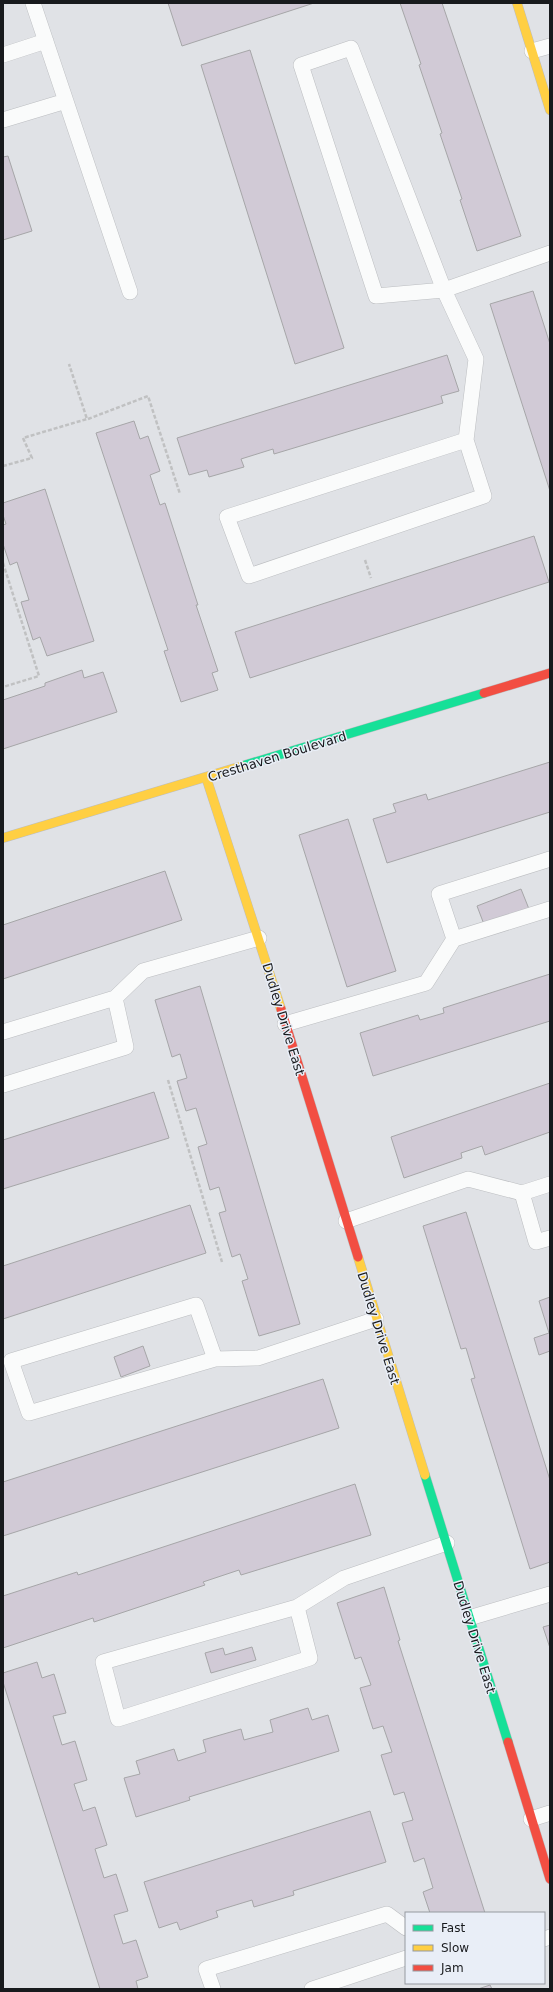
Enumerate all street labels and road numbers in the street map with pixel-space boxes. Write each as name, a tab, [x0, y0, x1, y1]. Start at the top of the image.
street label: Cresthaven Boulevard	[206, 728, 348, 785]
street label: Dudley Drive East	[259, 961, 308, 1077]
street label: Dudley Drive East	[354, 1270, 403, 1386]
street label: Dudley Drive East	[450, 1579, 499, 1695]

